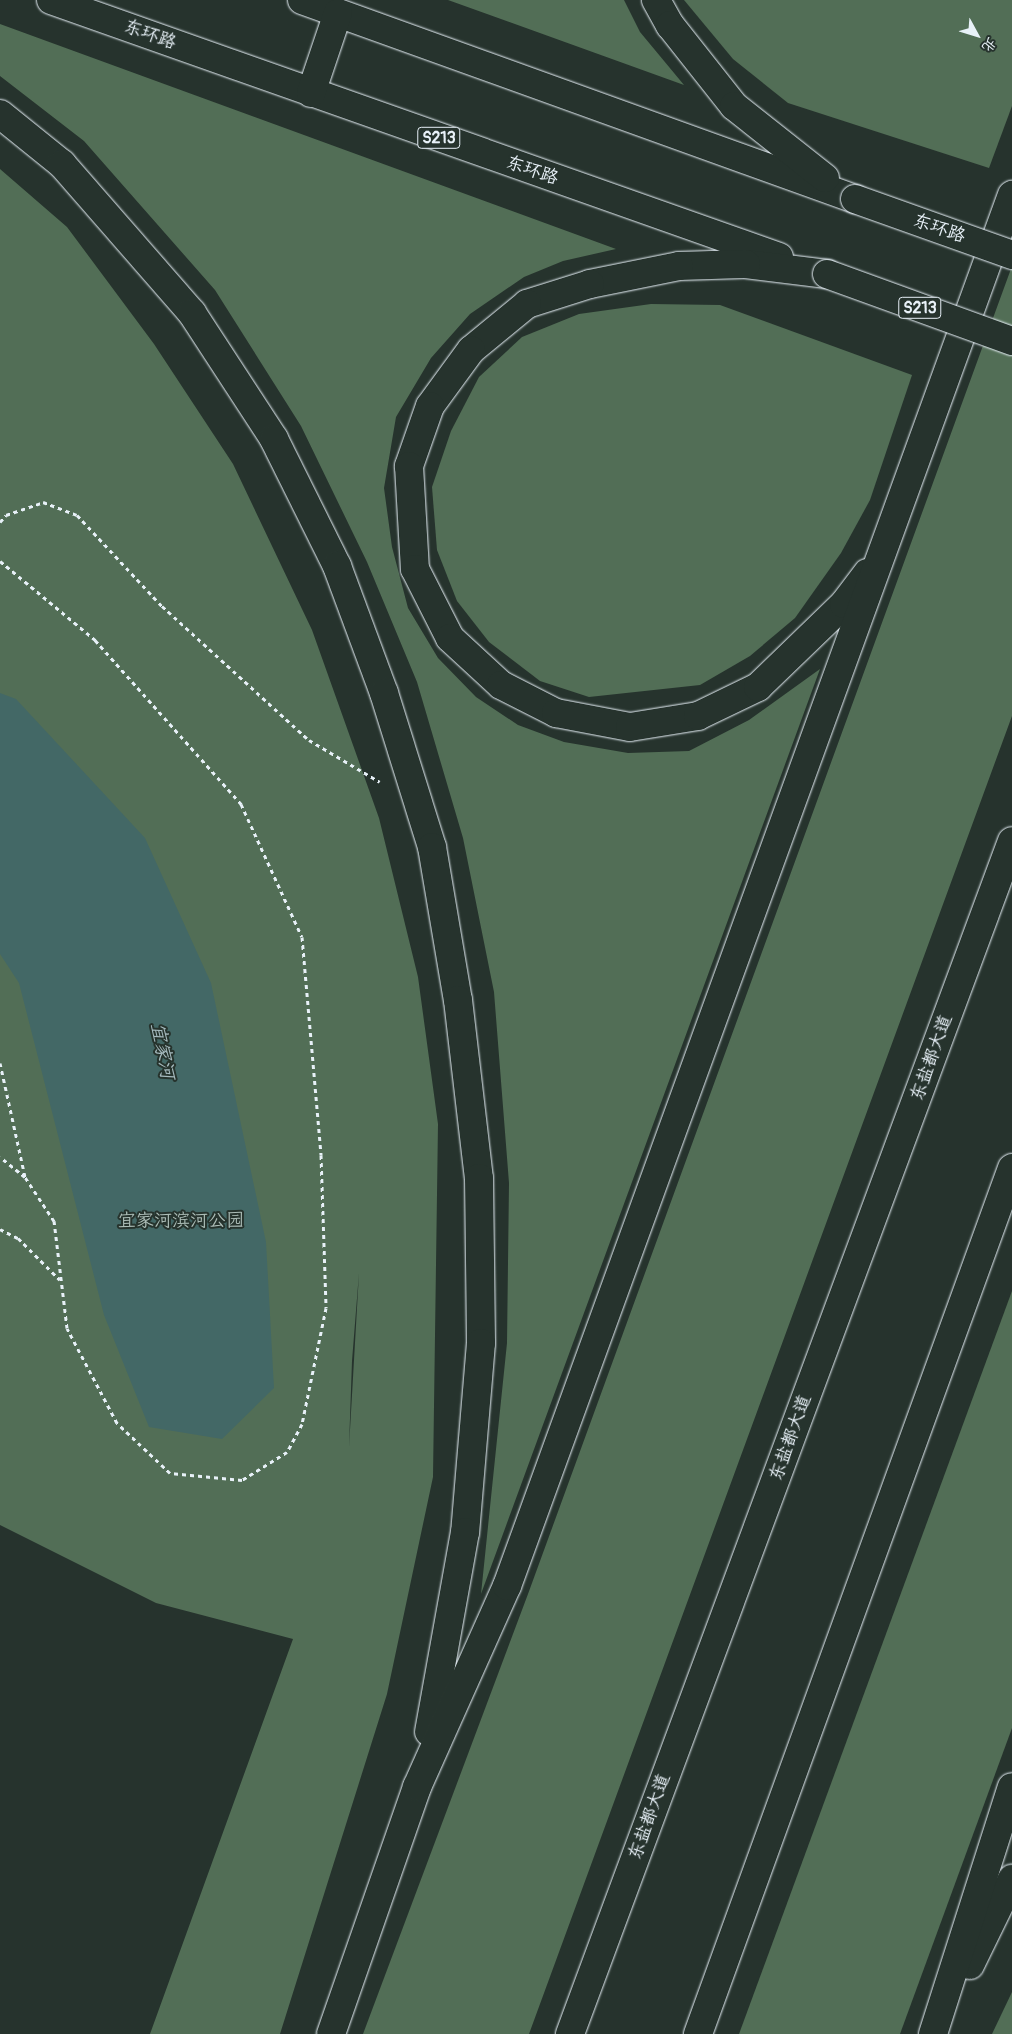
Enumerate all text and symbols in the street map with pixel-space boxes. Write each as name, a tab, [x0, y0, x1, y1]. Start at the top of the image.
north arrow	[952, 10, 1002, 60]
street label: 东环路	[121, 16, 179, 54]
text: 北	[978, 34, 1000, 56]
road number: S213	[416, 125, 462, 152]
street label: 东环路	[503, 152, 561, 190]
street label: 东环路	[910, 210, 968, 248]
road number: S213	[898, 294, 942, 322]
street label: 东盐都大道	[906, 1012, 958, 1104]
water label: 宜家河	[145, 1021, 179, 1081]
park label: 宜家河滨河公园	[118, 1210, 244, 1232]
street label: 东盐都大道	[765, 1392, 817, 1484]
street label: 东盐都大道	[624, 1771, 676, 1863]

